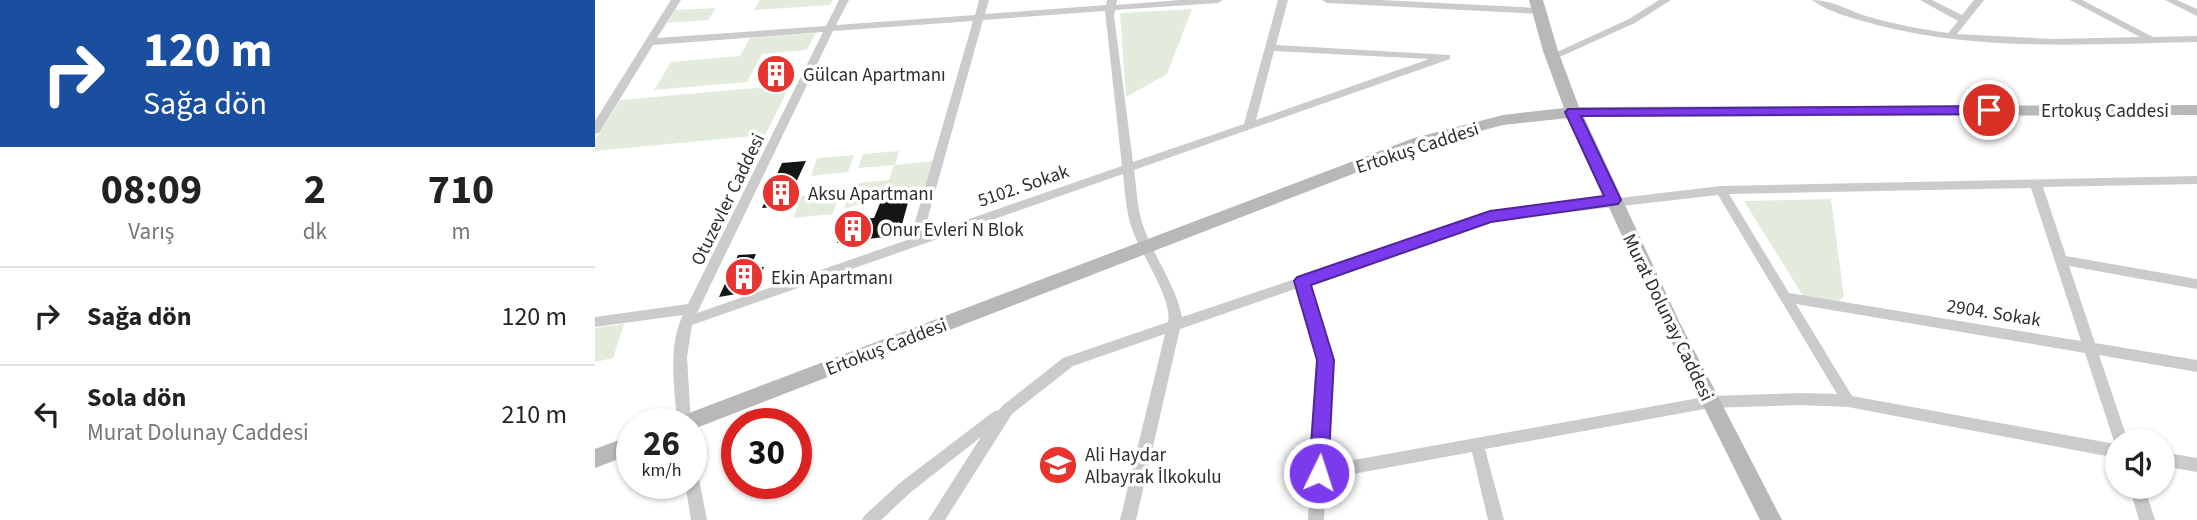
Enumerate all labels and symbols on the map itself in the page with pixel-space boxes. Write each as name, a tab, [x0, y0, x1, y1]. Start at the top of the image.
building icon: Gülcan Apartmanı	[755, 53, 797, 95]
place label: Gülcan Apartmanı	[803, 62, 946, 89]
pin	[1959, 80, 2019, 140]
street label: Ertokuş Caddesi	[2041, 98, 2169, 125]
street label: Ertokuş Caddesi	[1352, 116, 1482, 181]
street label: Otuzevler Caddesi	[685, 129, 772, 270]
street label: 5102. Sokak	[974, 158, 1073, 215]
building icon: Aksu Apartmanı	[760, 172, 802, 214]
place label: Aksu Apartmanı	[808, 181, 933, 208]
building icon: Onur Evleri N Blok	[832, 208, 874, 250]
place label: Onur Evleri N Blok	[880, 217, 1024, 244]
street label: Murat Dolunay Caddesi	[1615, 229, 1720, 406]
building icon: Ekin Apartmanı	[723, 256, 765, 298]
place label: Ekin Apartmanı	[771, 265, 893, 292]
street label: 2904. Sokak	[1945, 293, 2043, 334]
street label: Ertokuş Caddesi	[822, 312, 951, 383]
speed limit sign: 30	[721, 408, 812, 499]
position arrow	[1282, 436, 1356, 510]
place label: Ali Haydar Albayrak İlkokulu	[1085, 442, 1222, 491]
school or university icon: Ali Haydar Albayrak İlkokulu	[1037, 444, 1079, 486]

